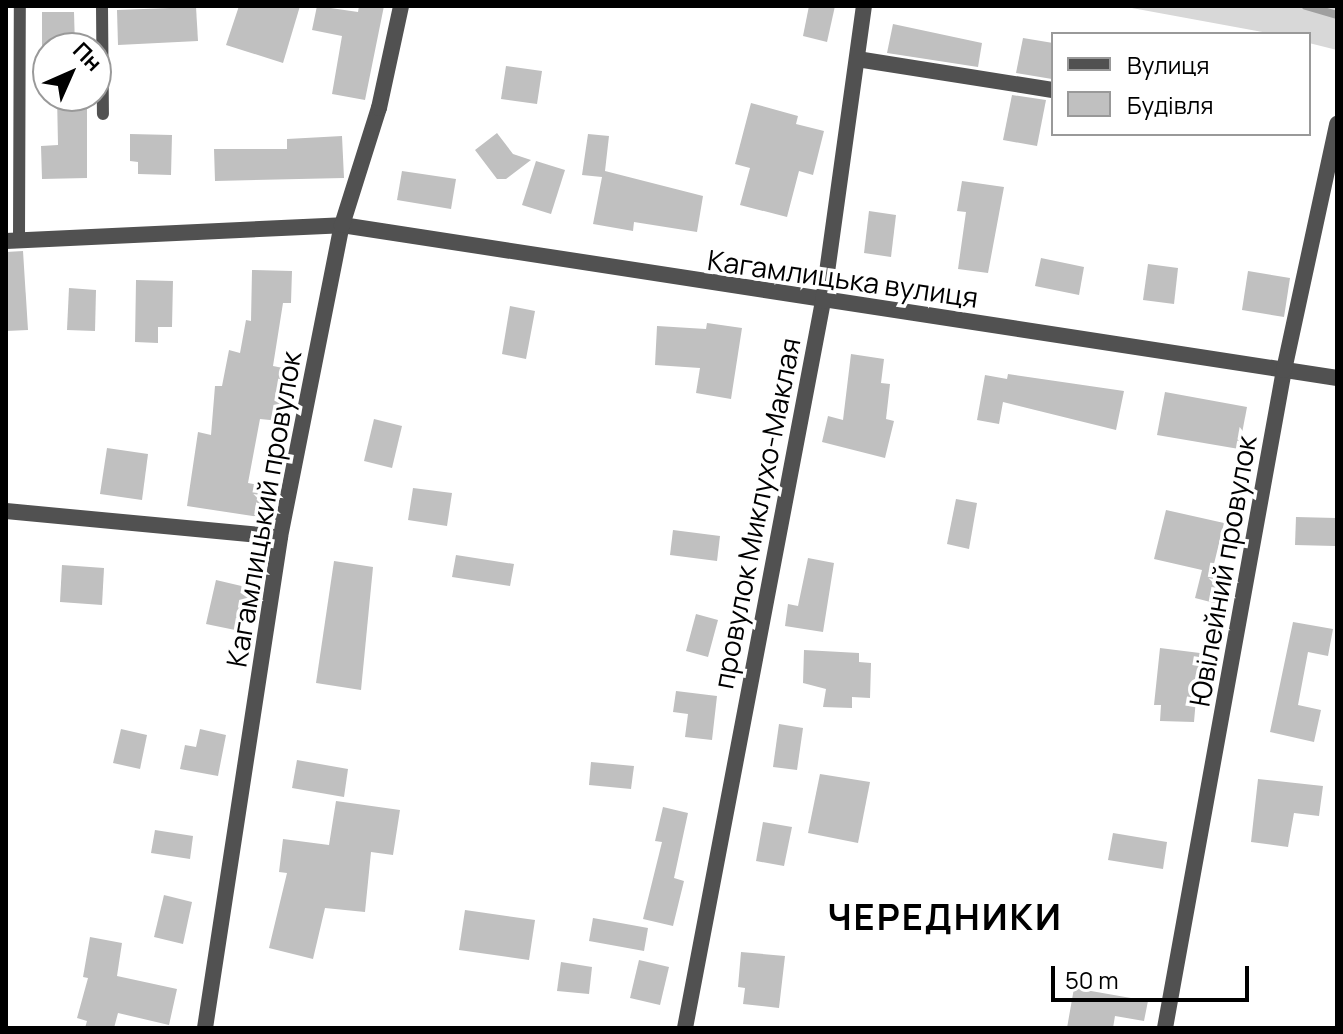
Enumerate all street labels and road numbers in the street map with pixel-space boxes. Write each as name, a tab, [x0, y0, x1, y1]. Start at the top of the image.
street label: Кагамлицька вулиця	[706, 242, 980, 314]
street label: провулок Миклухо-Маклая	[705, 335, 807, 691]
street label: Кагамлицький провулок	[219, 348, 307, 670]
street label: Ювілейний провулок	[1182, 433, 1262, 709]

